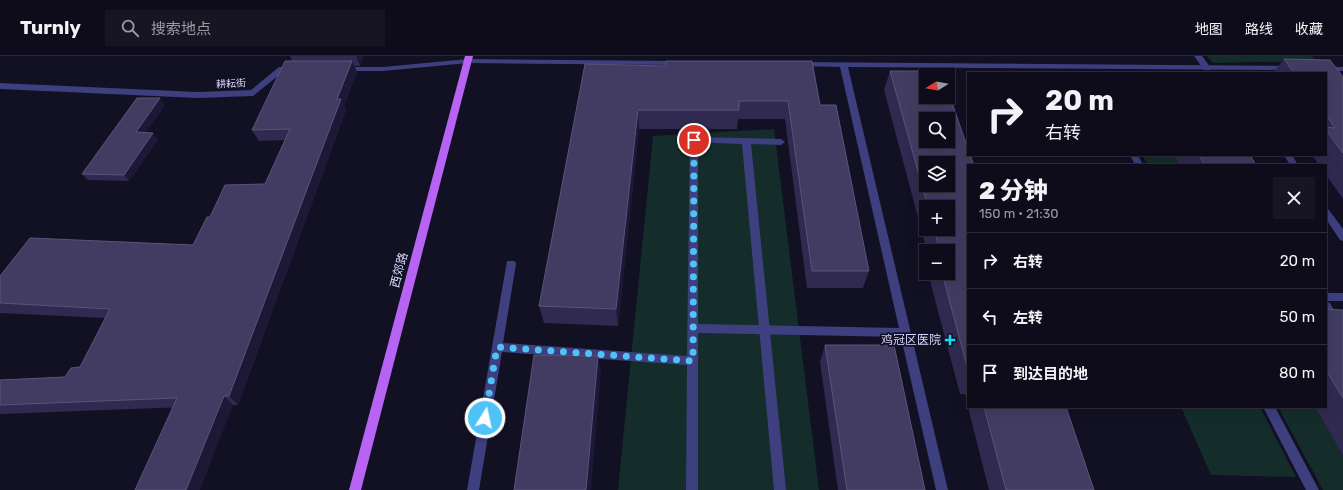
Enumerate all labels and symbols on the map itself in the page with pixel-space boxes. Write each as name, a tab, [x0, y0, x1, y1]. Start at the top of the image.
north arrow	[919, 68, 955, 104]
street label: 耕耘街	[216, 77, 246, 91]
pin	[677, 123, 711, 157]
street label: 西郊路	[388, 251, 410, 289]
place label: 鸡冠区医院	[881, 333, 941, 347]
marker: 鸡冠区医院	[944, 334, 956, 346]
position arrow	[464, 397, 506, 439]

